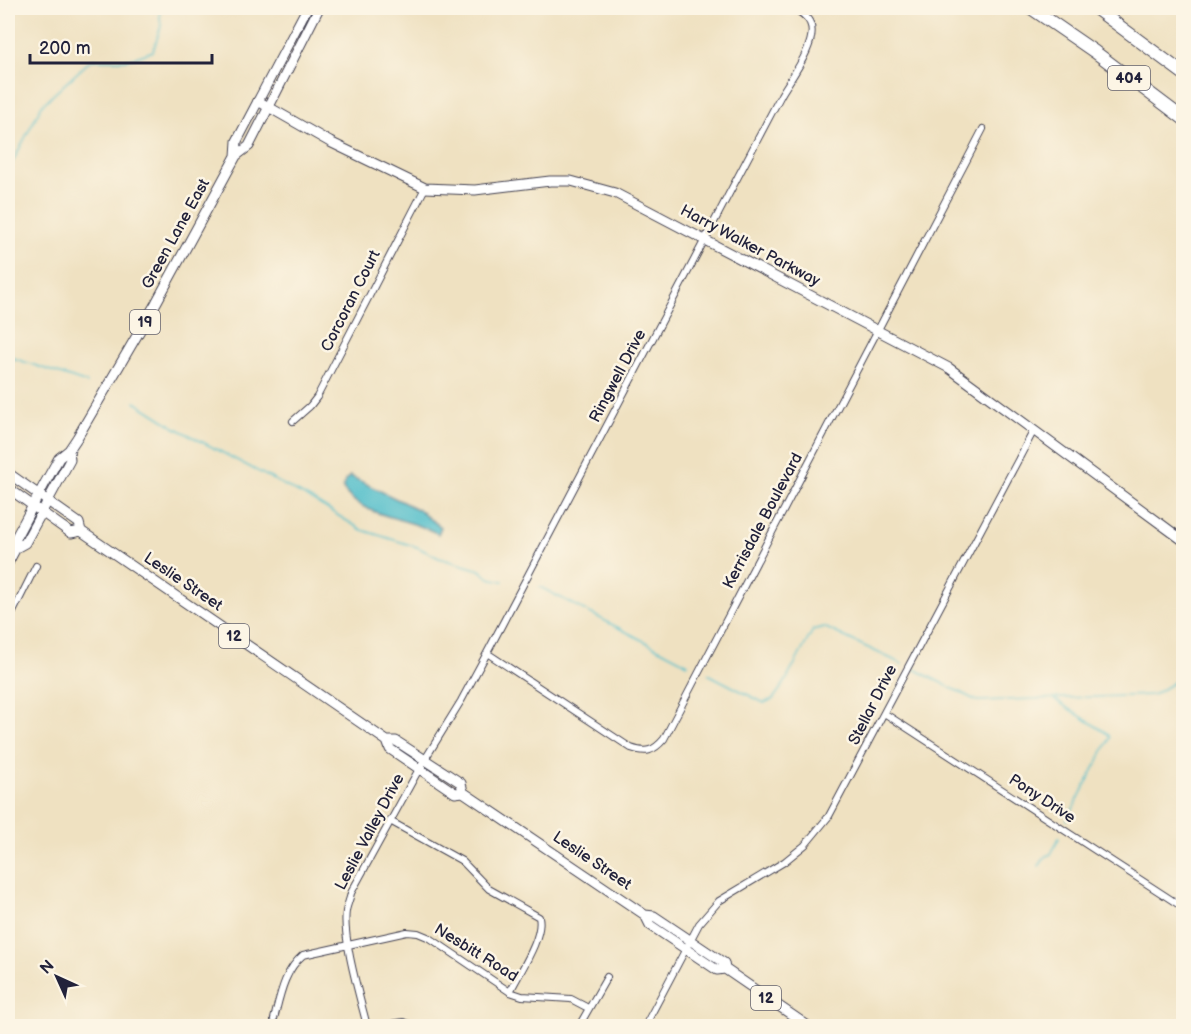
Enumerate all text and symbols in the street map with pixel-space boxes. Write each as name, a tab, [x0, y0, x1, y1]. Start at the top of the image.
scale bar	[30, 27, 212, 65]
text: 200 m	[39, 38, 91, 59]
road number: 404	[1108, 66, 1150, 90]
street label: Green Lane East	[138, 176, 214, 292]
street label: Harry Walker Parkway	[677, 201, 824, 291]
street label: Corcoran Court	[317, 247, 385, 355]
road number: 19	[130, 310, 160, 334]
street label: Ringwell Drive	[586, 326, 651, 426]
street label: Kerrisdale Boulevard	[719, 450, 807, 592]
street label: Leslie Street	[140, 549, 226, 615]
road number: 12	[219, 624, 249, 648]
street label: Stellar Drive	[845, 661, 902, 748]
street label: Leslie Valley Drive	[331, 770, 409, 893]
street label: Pony Drive	[1005, 770, 1079, 828]
street label: Leslie Street	[549, 828, 635, 894]
street label: Nesbitt Road	[431, 920, 521, 986]
north arrow	[27, 947, 87, 1007]
text: N	[36, 956, 58, 978]
road number: 12	[751, 986, 781, 1010]

